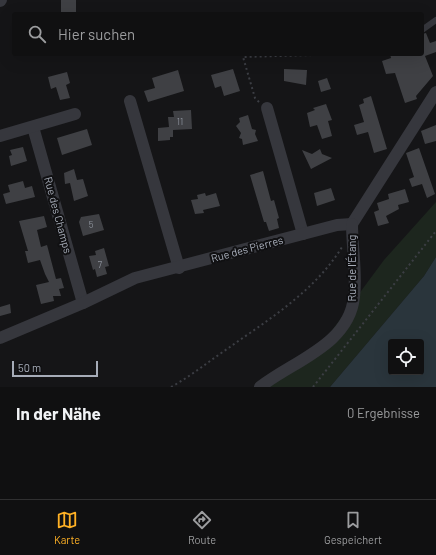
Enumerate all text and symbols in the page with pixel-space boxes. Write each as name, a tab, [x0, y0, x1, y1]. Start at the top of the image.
search box	[12, 12, 424, 56]
icon: search	[26, 23, 48, 45]
text: Hier suchen	[58, 25, 135, 43]
house number: 11	[177, 116, 183, 127]
street label: Rue des Champs	[42, 175, 75, 255]
house number: 5	[89, 219, 94, 230]
street label: Rue des Pierres	[209, 233, 284, 264]
street label: Rue de l'Étang	[345, 234, 358, 301]
house number: 7	[98, 259, 103, 270]
map controls	[388, 339, 424, 375]
button: locate	[388, 339, 424, 375]
scale bar	[12, 359, 98, 378]
text: 50 m	[18, 361, 41, 374]
text: In der Nähe	[16, 403, 101, 423]
text: 0 Ergebnisse	[347, 405, 420, 421]
tab: Karte	[54, 509, 80, 546]
tab: Route	[188, 509, 216, 546]
tab: Gespeichert	[324, 509, 382, 546]

